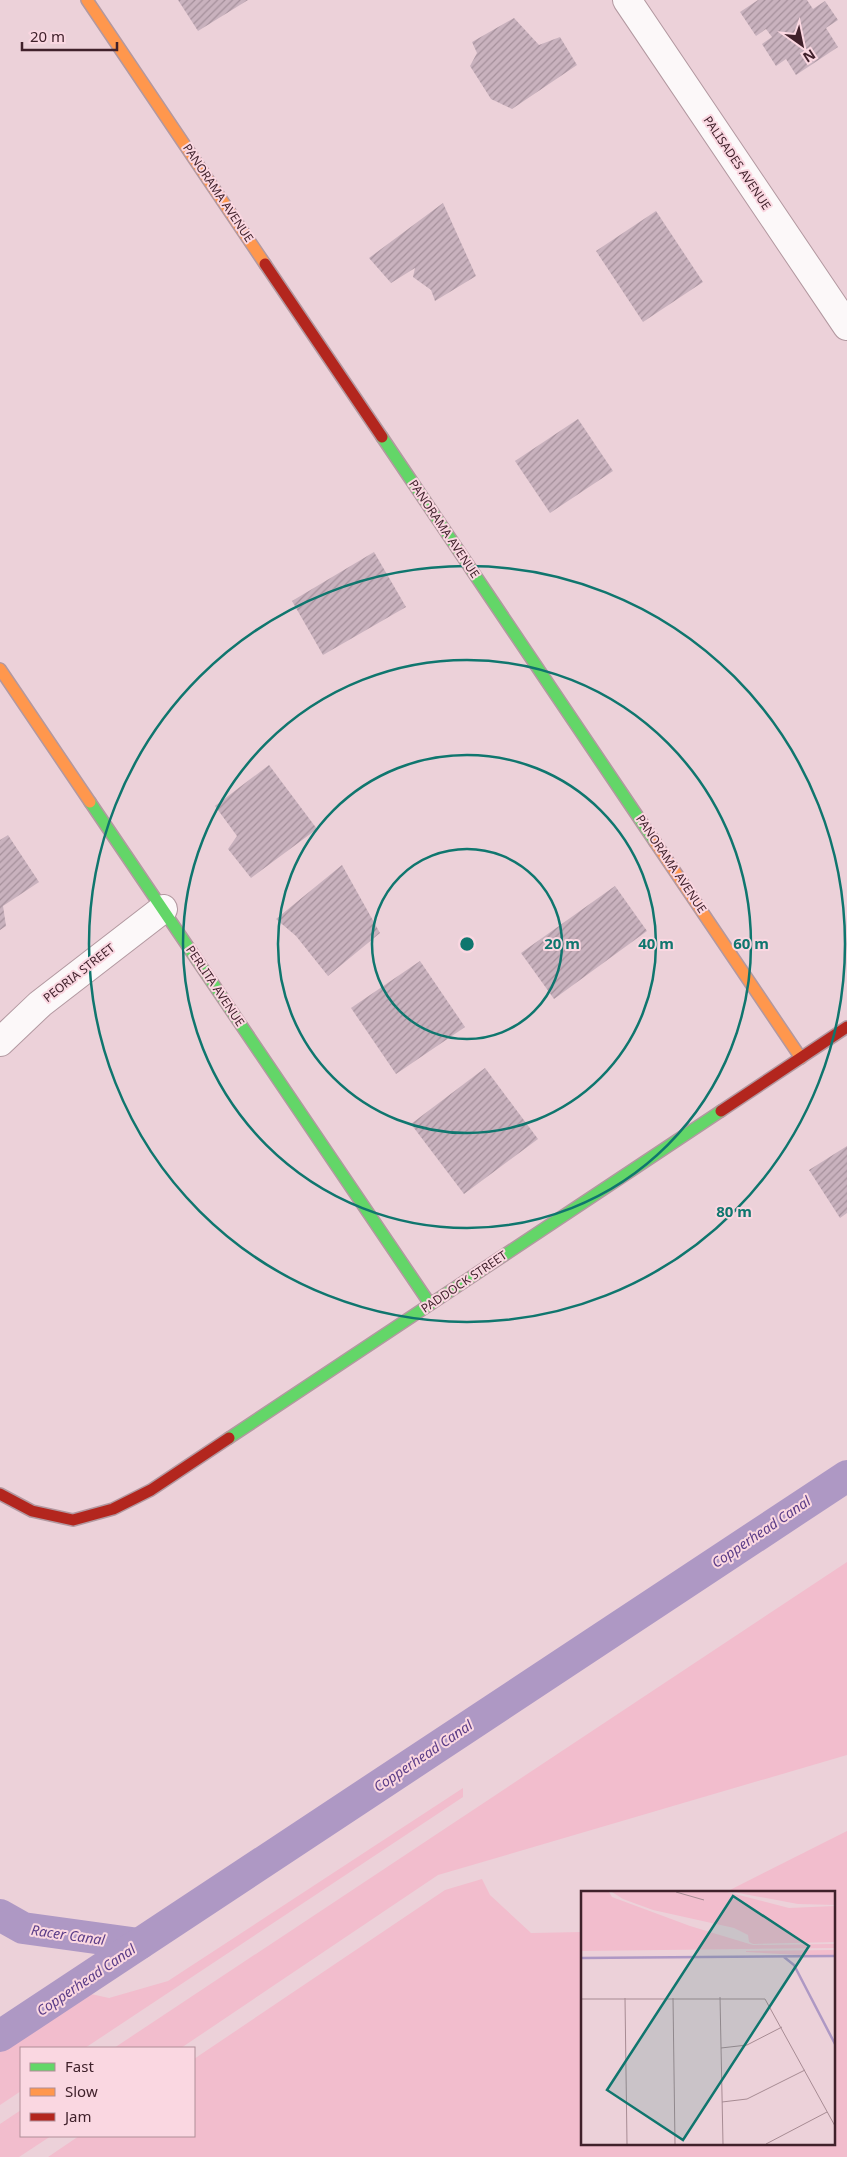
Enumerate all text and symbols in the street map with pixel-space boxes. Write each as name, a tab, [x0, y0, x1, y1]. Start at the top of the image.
scale bar	[22, 20, 118, 52]
north arrow	[777, 20, 827, 70]
text: 20 m	[30, 26, 65, 46]
text: N	[799, 45, 819, 67]
street label: PALISADES AVENUE	[700, 112, 775, 213]
street label: PANORAMA AVENUE	[179, 140, 258, 245]
street label: PANORAMA AVENUE	[405, 476, 484, 581]
street label: PANORAMA AVENUE	[632, 811, 711, 916]
text: 20 m	[544, 933, 580, 953]
text: 40 m	[638, 933, 674, 953]
text: 60 m	[733, 933, 769, 953]
centre of rings	[458, 935, 476, 953]
street label: PEORIA STREET	[39, 939, 118, 1006]
street label: PERLITA AVENUE	[182, 942, 249, 1029]
text: 80 m	[716, 1201, 752, 1221]
street label: PADDOCK STREET	[417, 1246, 510, 1317]
water label: Copperhead Canal	[708, 1491, 814, 1572]
water label: Copperhead Canal	[370, 1715, 476, 1796]
inset map	[581, 1891, 834, 2144]
water label: Racer Canal	[30, 1920, 107, 1949]
water label: Copperhead Canal	[33, 1939, 139, 2020]
legend	[20, 2047, 195, 2137]
text: Fast	[65, 2056, 94, 2076]
text: Slow	[65, 2081, 98, 2101]
text: Jam	[63, 2106, 92, 2126]

